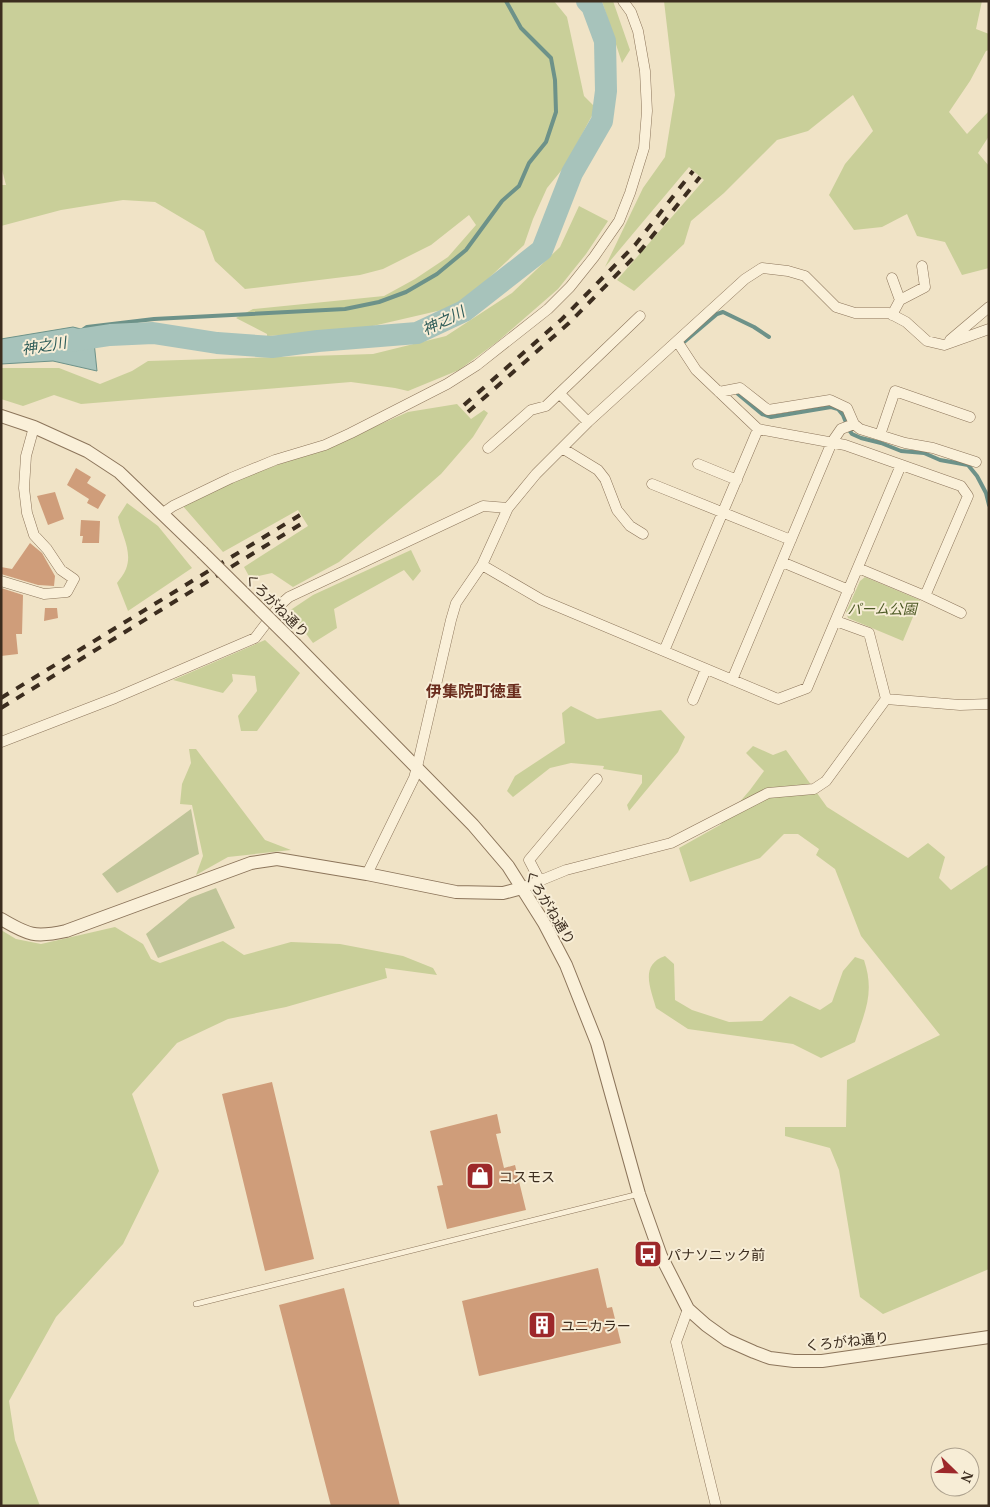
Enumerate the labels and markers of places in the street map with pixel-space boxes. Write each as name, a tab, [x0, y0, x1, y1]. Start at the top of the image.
shop icon: コスモス	[465, 1161, 495, 1191]
place label: コスモス	[499, 1167, 555, 1186]
bus stop icon: パナソニック前	[633, 1239, 663, 1269]
place label: パナソニック前	[667, 1245, 765, 1264]
building icon: ユニカラー	[527, 1310, 557, 1340]
place label: ユニカラー	[561, 1316, 631, 1335]

